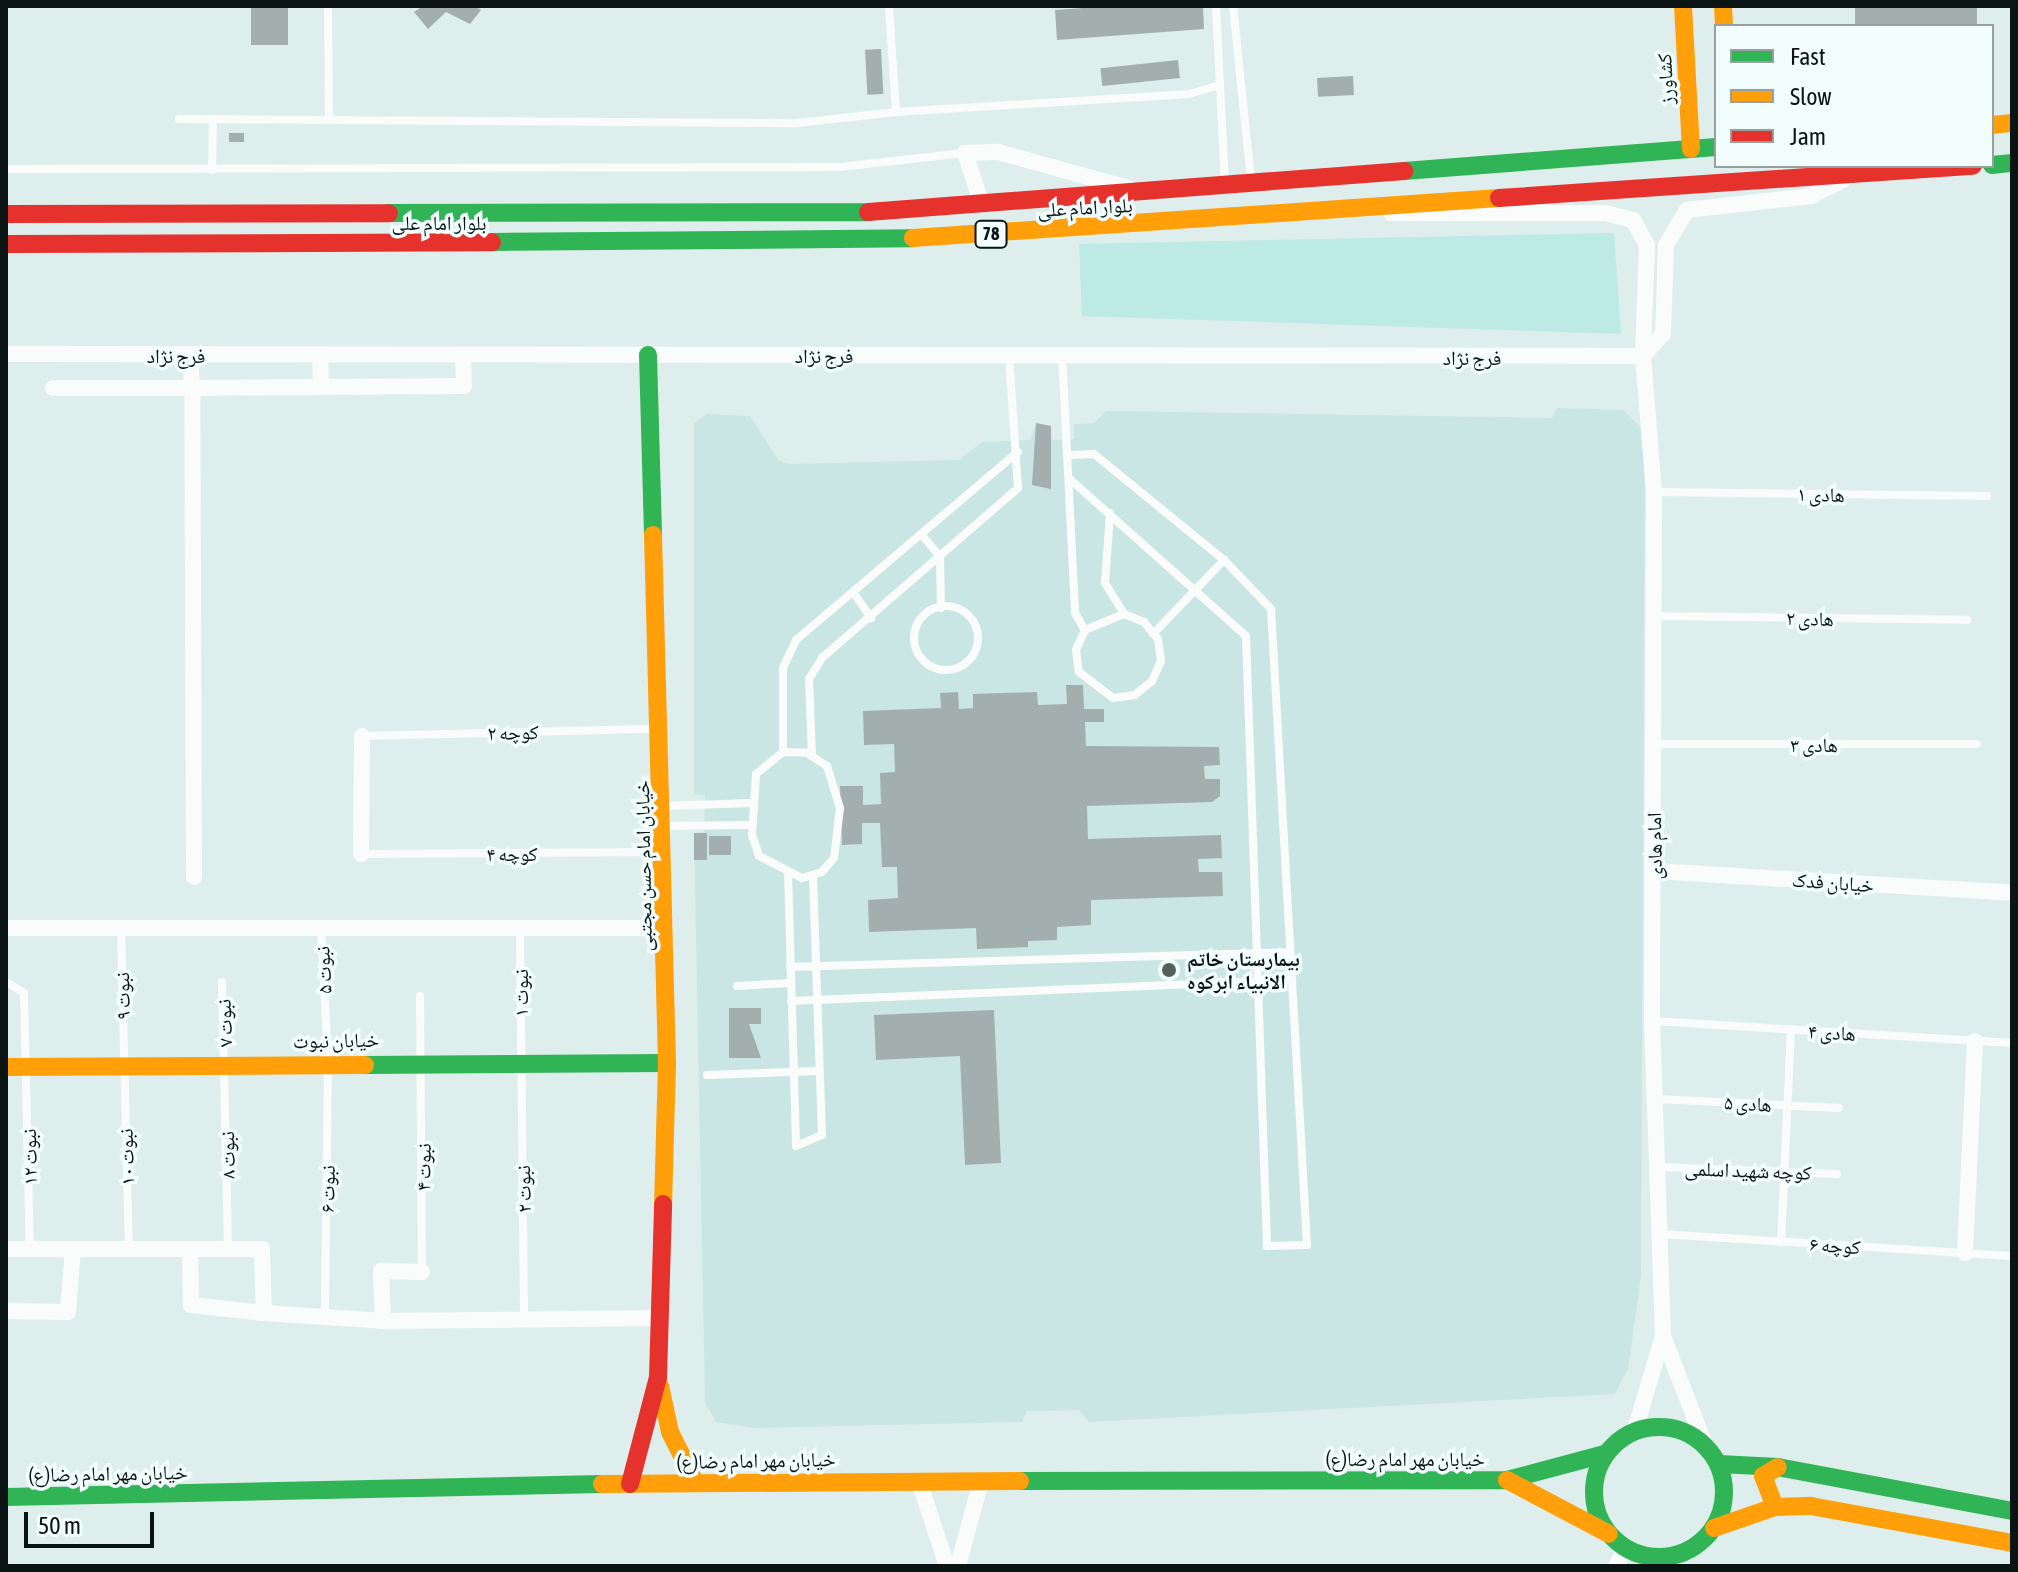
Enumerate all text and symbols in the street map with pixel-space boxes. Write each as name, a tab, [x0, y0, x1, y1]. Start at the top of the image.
legend	[1714, 24, 1994, 168]
text: Fast	[1790, 43, 1826, 70]
street label: کشاورز	[1652, 53, 1678, 105]
text: Slow	[1790, 83, 1832, 110]
text: Jam	[1790, 123, 1826, 150]
street label: بلوار امام علی	[1037, 193, 1133, 221]
street label: بلوار امام علی	[391, 210, 487, 234]
road number: 78	[973, 220, 1009, 248]
street label: فرج نژاد	[147, 343, 205, 367]
street label: فرج نژاد	[795, 343, 853, 367]
street label: فرج نژاد	[1443, 345, 1501, 369]
street label: هادی ۱	[1797, 482, 1845, 506]
street label: هادی ۲	[1786, 606, 1834, 630]
street label: کوچه ۲	[487, 720, 539, 744]
street label: هادی ۳	[1790, 732, 1838, 756]
street label: خیابان امام حسن مجتبی	[630, 780, 656, 952]
street label: امام هادی	[1641, 812, 1667, 880]
street label: کوچه ۴	[486, 841, 538, 865]
street label: خیابان فدک	[1791, 867, 1875, 897]
street label: نبوت ۵	[310, 945, 336, 995]
place label: بیمارستان خاتم الانبیاء ابرکوه	[1187, 946, 1300, 993]
marker: بیمارستان خاتم الانبیاء ابرکوه	[1158, 959, 1180, 981]
street label: نبوت ۱	[508, 969, 532, 1017]
street label: نبوت ۹	[110, 972, 134, 1020]
street label: نبوت ۷	[211, 999, 237, 1047]
street label: هادی ۴	[1808, 1019, 1856, 1045]
street label: خیابان نبوت	[293, 1027, 379, 1053]
street label: هادی ۵	[1724, 1090, 1772, 1116]
street label: نبوت ۱۲	[17, 1128, 41, 1186]
street label: نبوت ۱۰	[113, 1128, 139, 1186]
street label: نبوت ۸	[215, 1131, 239, 1179]
street label: نبوت ۴	[411, 1143, 435, 1191]
street label: کوچه شهید اسلمی	[1684, 1156, 1812, 1184]
street label: نبوت ۶	[315, 1165, 339, 1213]
street label: نبوت ۲	[511, 1165, 535, 1213]
street label: کوچه ۶	[1809, 1231, 1861, 1259]
street label: خیابان مهر امام رضا(ع)	[1325, 1446, 1485, 1470]
street label: خیابان مهر امام رضا(ع)	[676, 1447, 836, 1473]
street label: خیابان مهر امام رضا(ع)	[28, 1460, 188, 1486]
scale bar	[28, 1496, 158, 1546]
text: 50 m	[38, 1512, 81, 1539]

